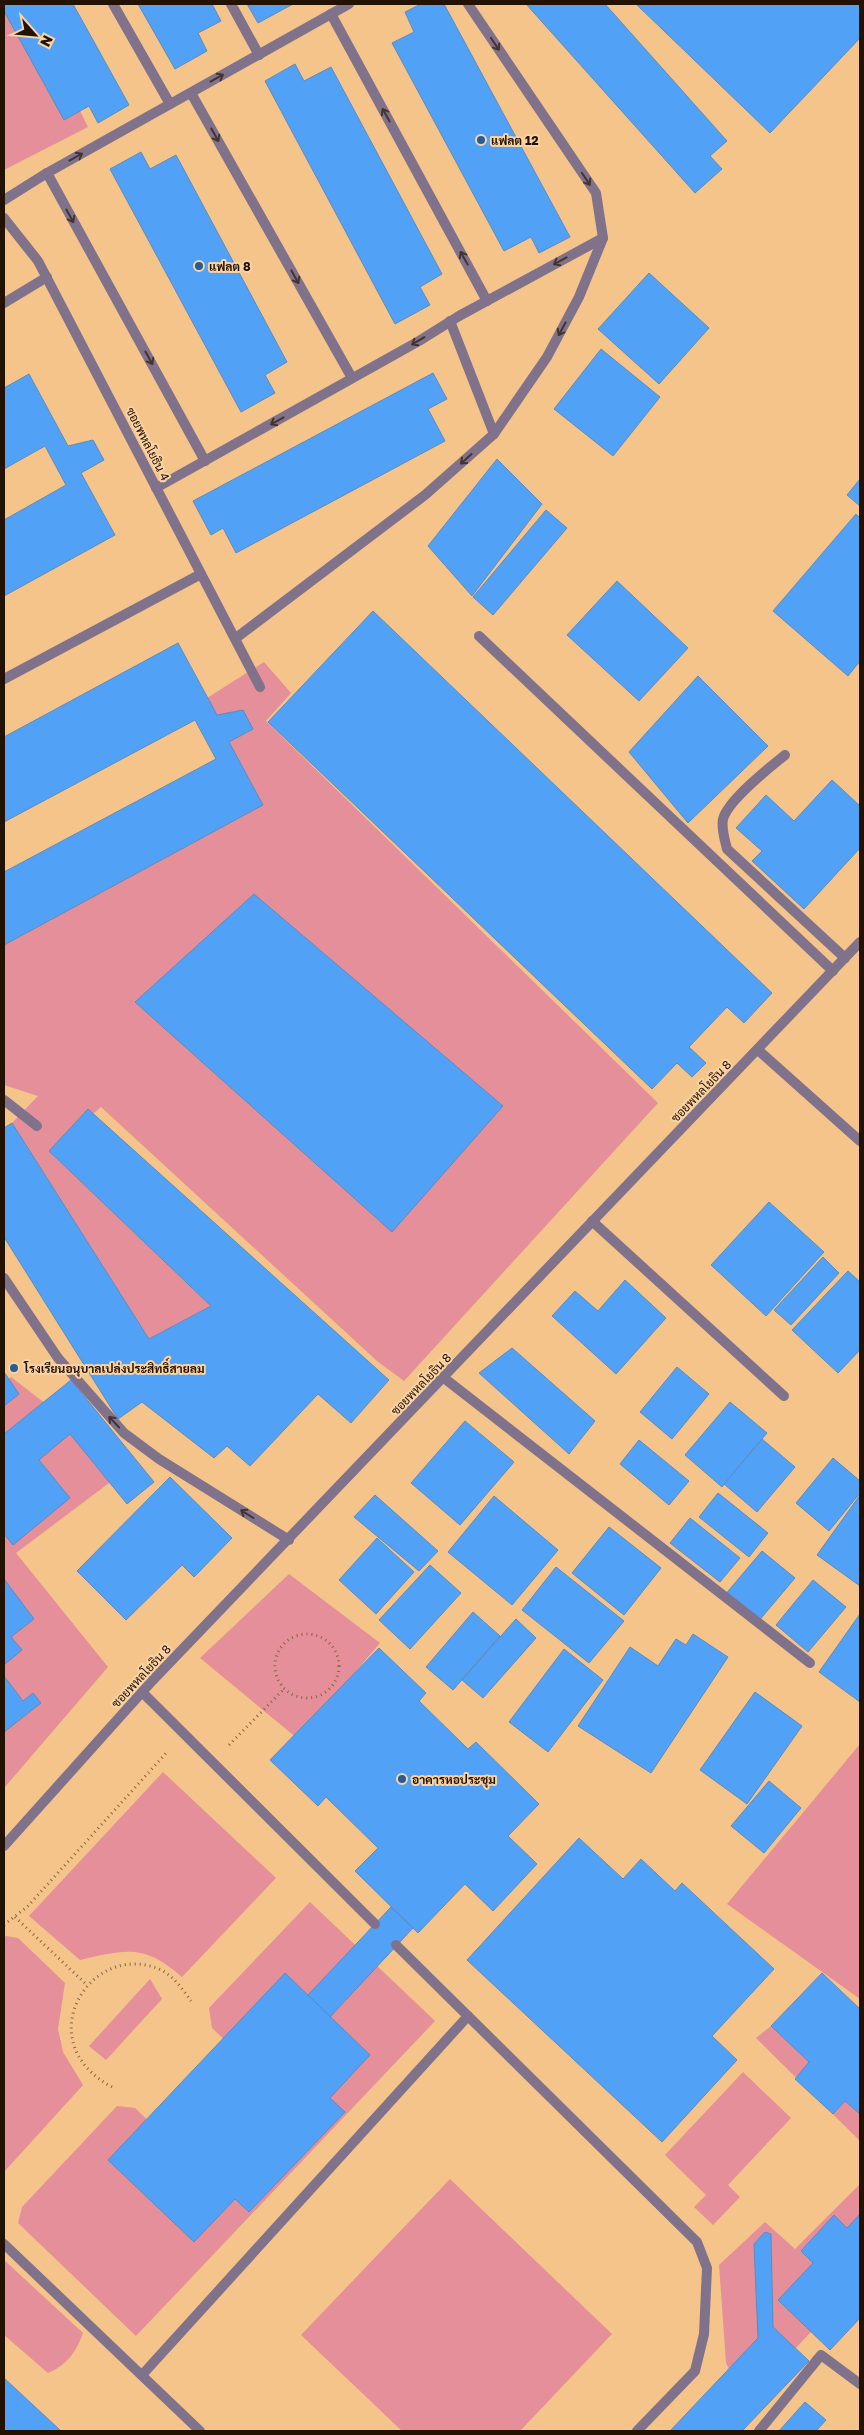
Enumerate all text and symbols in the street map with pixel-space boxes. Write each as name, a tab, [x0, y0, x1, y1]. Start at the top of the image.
north arrow	[10, 10, 60, 60]
text: N	[37, 33, 57, 50]
one-way arrow	[490, 37, 500, 51]
one-way arrow	[210, 73, 225, 83]
one-way arrow	[381, 108, 391, 123]
one-way arrow	[211, 127, 221, 142]
place label: แฟลต 12	[491, 133, 539, 148]
marker: แฟลต 12	[475, 134, 487, 146]
one-way arrow	[68, 152, 83, 162]
one-way arrow	[581, 172, 591, 186]
one-way arrow	[66, 208, 76, 222]
one-way arrow	[458, 251, 468, 266]
one-way arrow	[553, 257, 568, 267]
place label: แฟลต 8	[209, 259, 251, 274]
marker: แฟลต 8	[193, 260, 205, 272]
one-way arrow	[290, 269, 300, 284]
one-way arrow	[557, 321, 566, 336]
one-way arrow	[412, 336, 426, 346]
one-way arrow	[145, 350, 154, 365]
street label: ซอยพหลโยธิน 4	[123, 405, 173, 483]
one-way arrow	[270, 416, 284, 426]
one-way arrow	[460, 453, 473, 464]
street label: ซอยพหลโยธิน 8	[668, 1057, 734, 1125]
street label: ซอยพหลโยธิน 8	[388, 1350, 454, 1418]
place label: โรงเรียนอนุบาลเปล่งประสิทธิ์สายลม	[23, 1357, 205, 1377]
marker: โรงเรียนอนุบาลเปล่งประสิทธิ์สายลม	[8, 1362, 20, 1374]
one-way arrow	[108, 1415, 120, 1428]
one-way arrow	[241, 1508, 255, 1518]
street label: ซอยพหลโยธิน 8	[108, 1641, 174, 1711]
place label: อาคารหอประชุม	[412, 1772, 496, 1788]
marker: อาคารหอประชุม	[396, 1773, 408, 1785]

